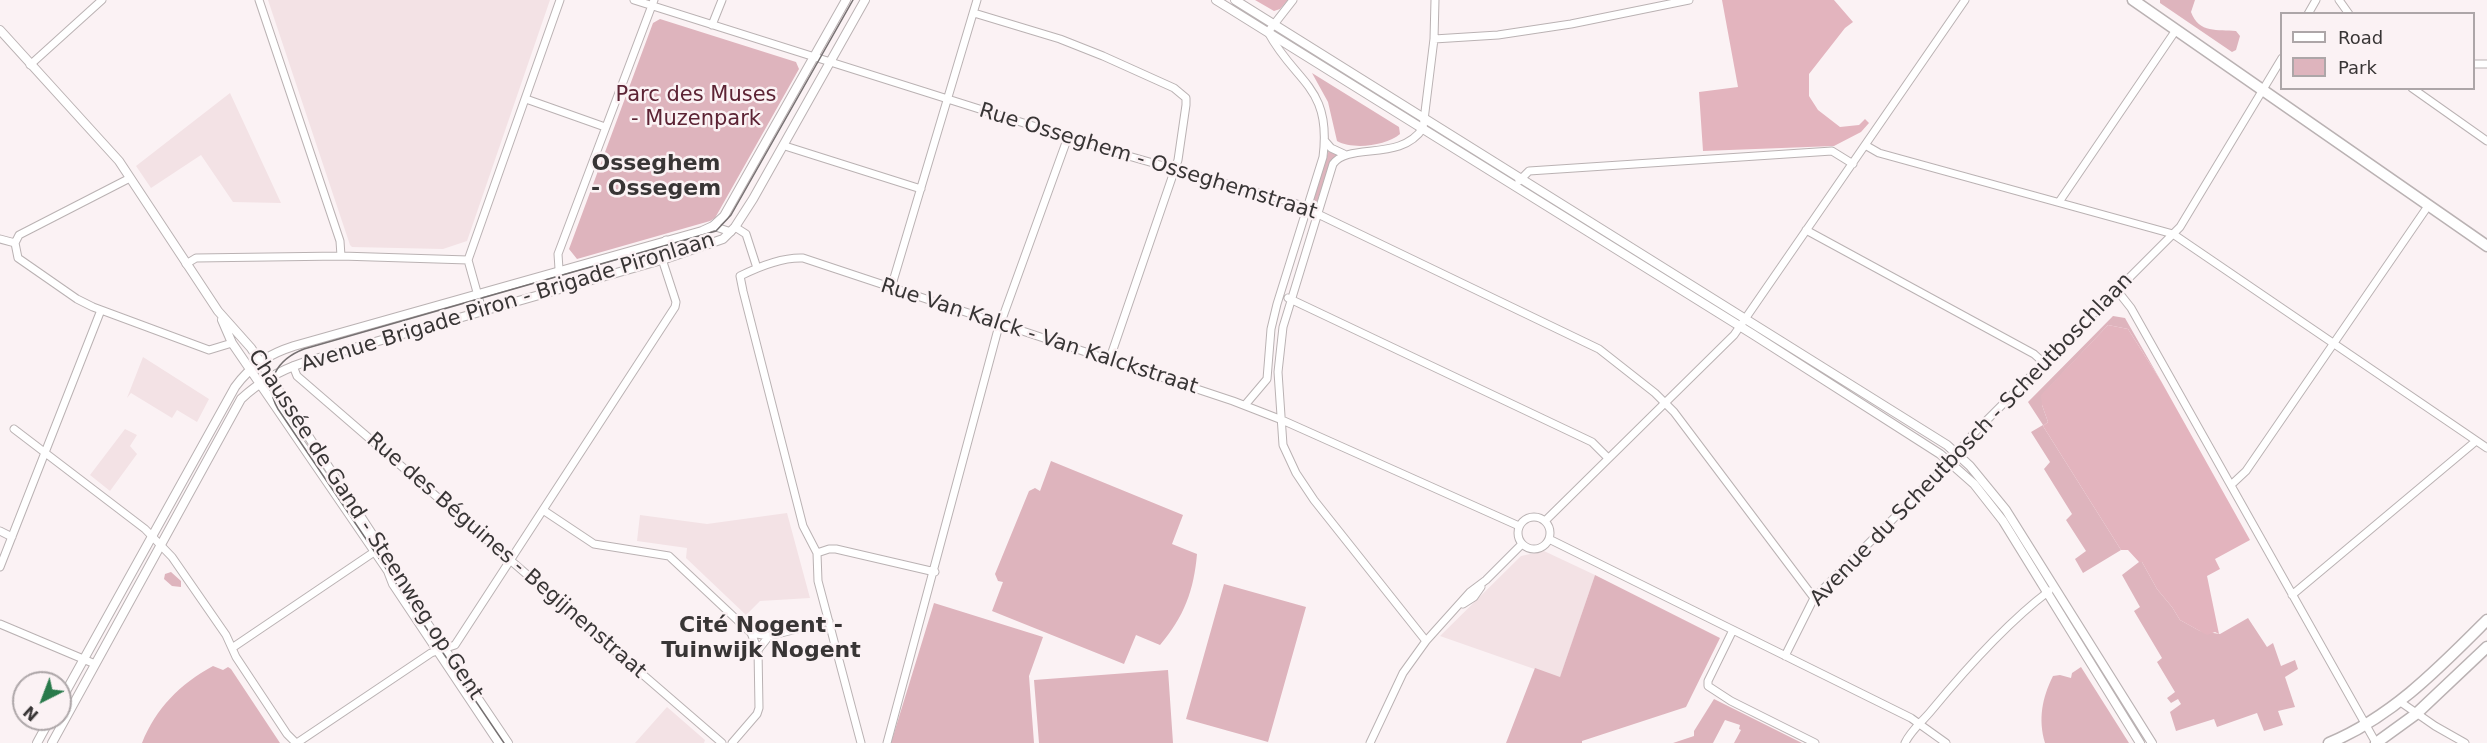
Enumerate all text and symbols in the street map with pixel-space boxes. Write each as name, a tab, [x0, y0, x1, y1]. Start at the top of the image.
legend	[2280, 12, 2475, 90]
text: Road	[2338, 27, 2383, 48]
text: Park	[2338, 57, 2377, 78]
park label: Parc des Muses - Muzenpark	[615, 83, 777, 133]
street label: Rue Osseghem - Osseghemstraat	[976, 98, 1320, 226]
district label: Osseghem - Ossegem	[591, 151, 721, 202]
street label: Avenue Brigade Piron - Brigade Pironlaan	[298, 228, 718, 378]
street label: Avenue du Scheutbosch - Scheutboschlaan	[1806, 268, 2138, 612]
street label: Rue Van Kalck - Van Kalckstraat	[877, 274, 1201, 400]
street label: Chaussée de Gand - Steenweg op Gent	[242, 345, 488, 705]
street label: Rue des Béguines - Begijnenstraat	[361, 428, 651, 684]
district label: Cité Nogent - Tuinwijk Nogent	[661, 613, 861, 664]
north arrow	[12, 671, 72, 731]
text: N	[20, 702, 42, 725]

